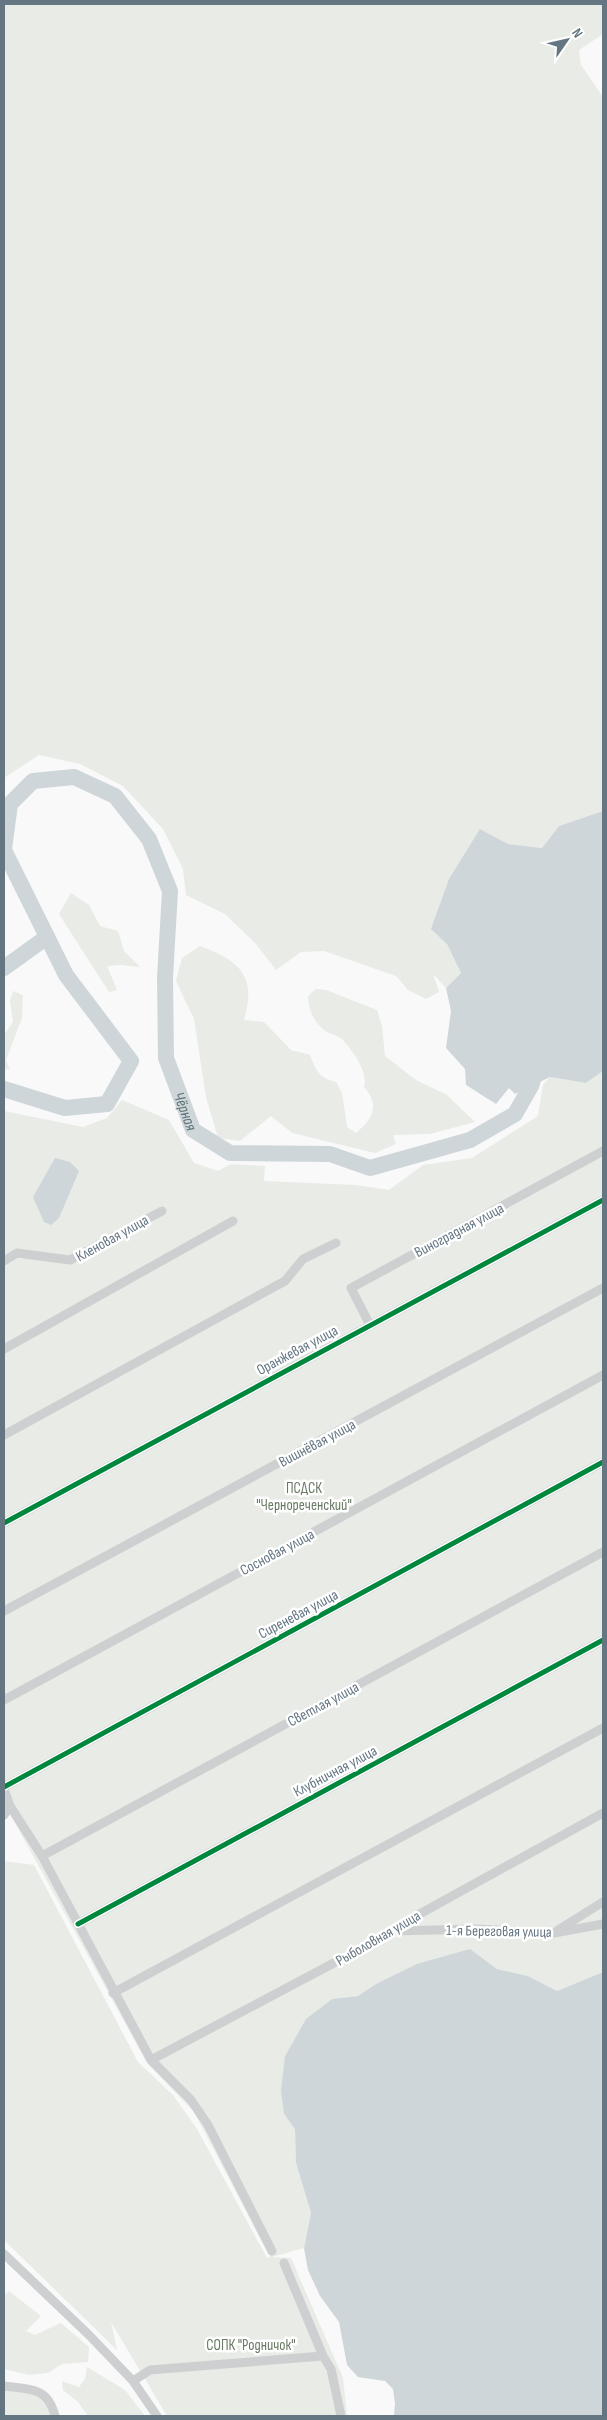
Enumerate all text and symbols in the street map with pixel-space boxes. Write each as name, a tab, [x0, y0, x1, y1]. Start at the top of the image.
north arrow	[542, 15, 592, 65]
text: N	[568, 25, 587, 41]
water label: Чёрная	[169, 1090, 201, 1134]
street label: Виноградная улица	[411, 1199, 507, 1262]
street label: Кленовая улица	[73, 1211, 152, 1266]
street label: Оранжевая улица	[253, 1321, 341, 1380]
street label: Вишнёвая улица	[276, 1415, 359, 1472]
park label: ПСДСК "Чернореченский"	[256, 1479, 352, 1515]
street label: Сосновая улица	[237, 1525, 318, 1580]
street label: Сиреневая улица	[255, 1585, 342, 1643]
street label: Светлая улица	[284, 1678, 362, 1731]
street label: Клубничная улица	[290, 1741, 381, 1801]
street label: Рыболовная улица	[332, 1906, 424, 1970]
street label: 1-я Береговая улица	[446, 1921, 552, 1942]
park label: СОПК "Родничок"	[206, 2336, 296, 2355]

